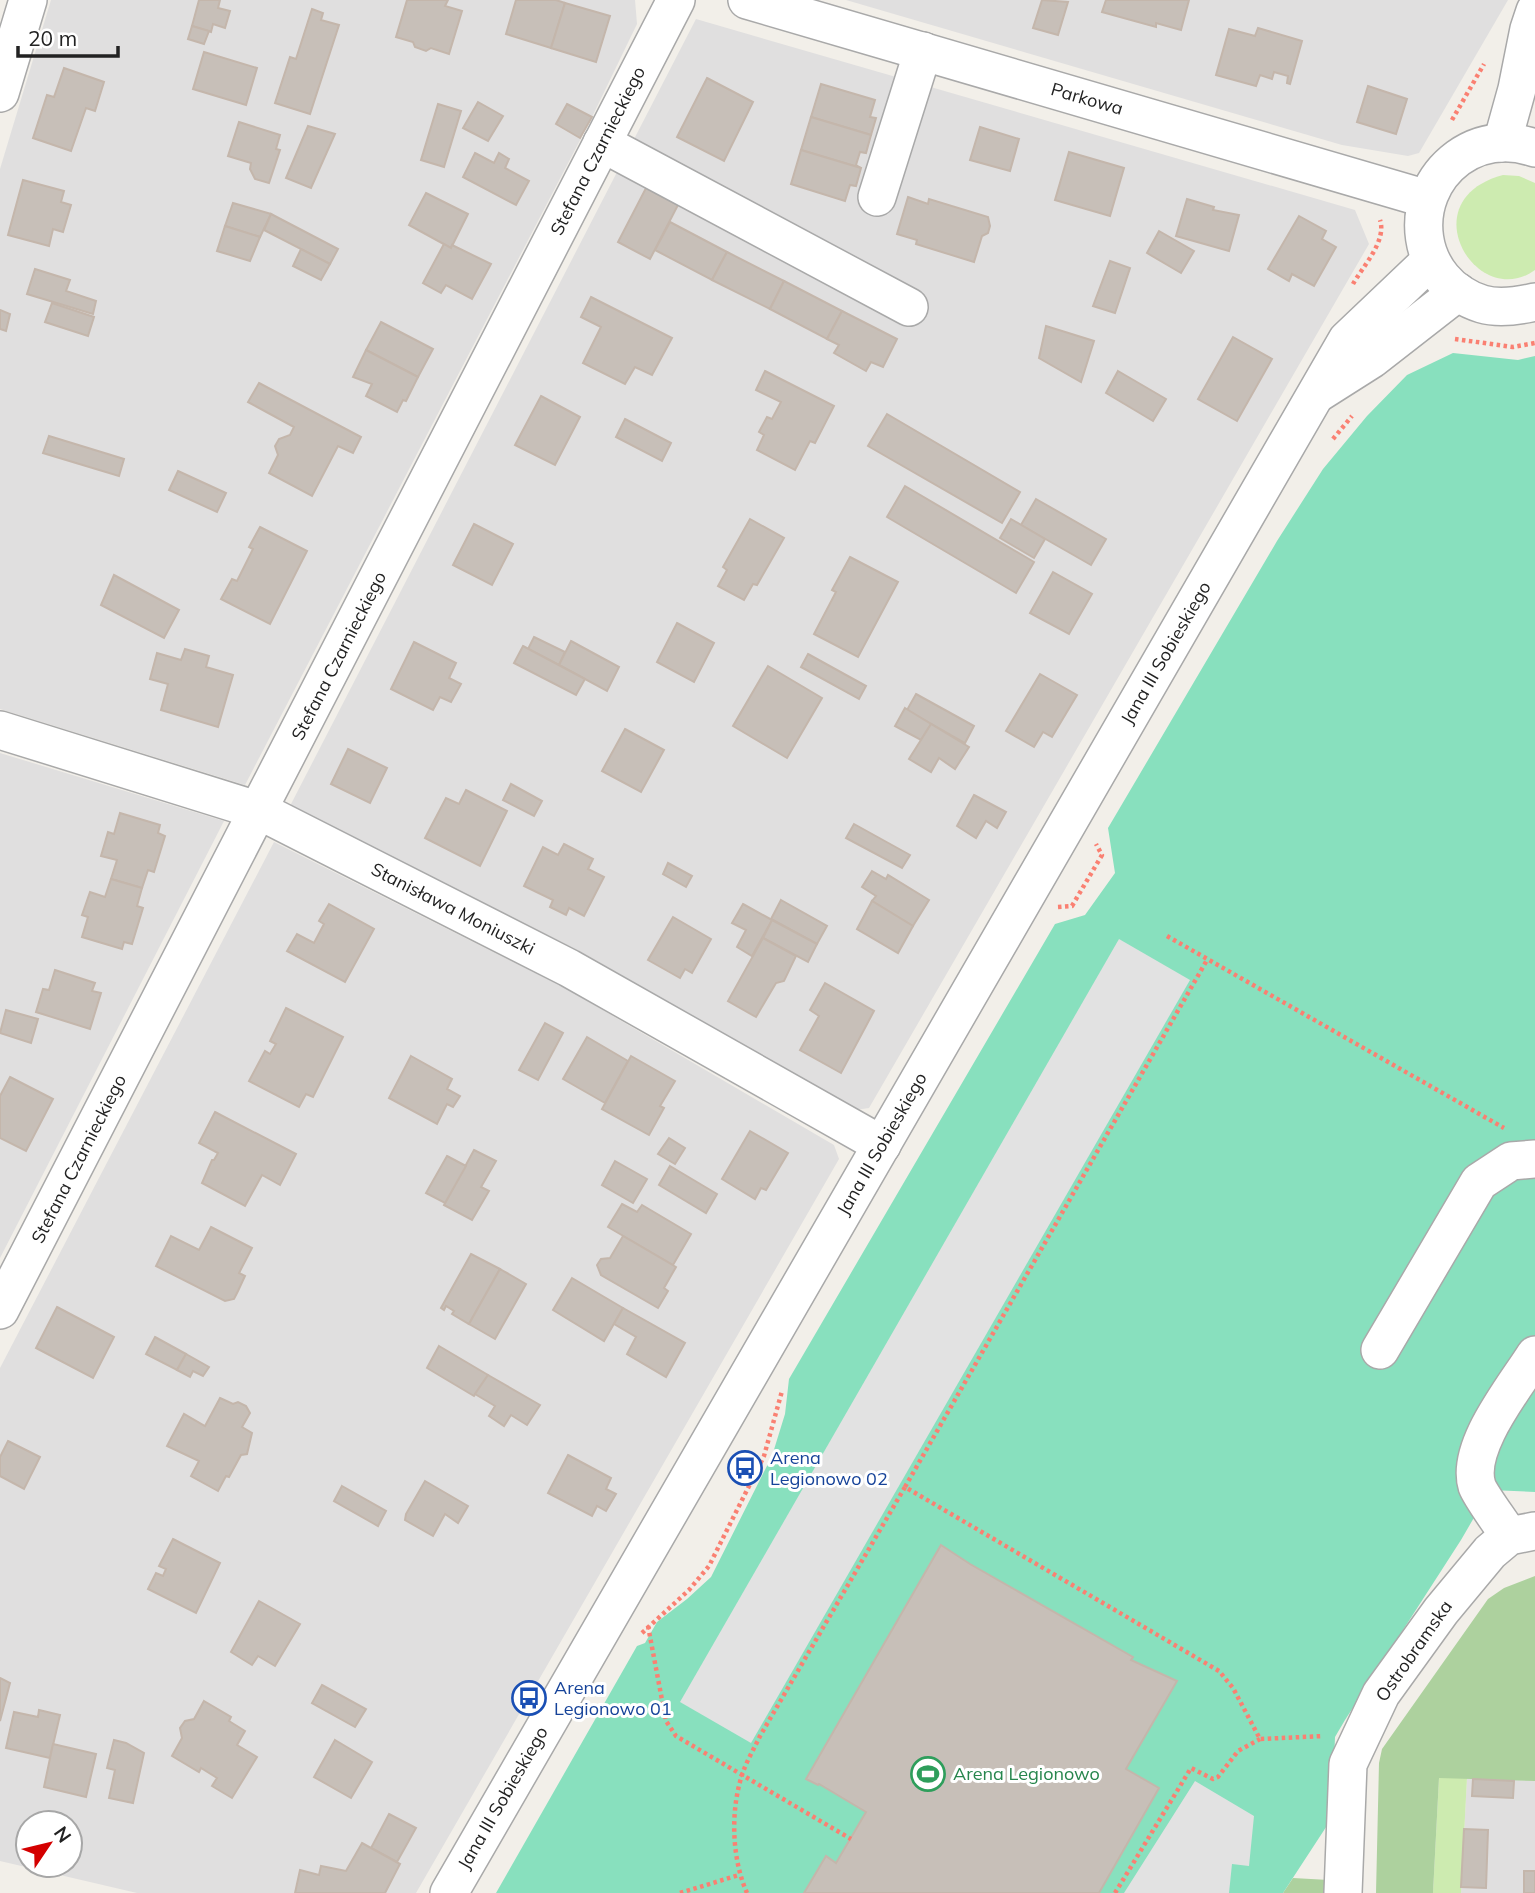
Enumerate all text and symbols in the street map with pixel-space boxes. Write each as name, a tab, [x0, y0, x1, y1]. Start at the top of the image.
scale bar	[18, 14, 117, 58]
text: 20 m	[28, 25, 77, 51]
street label: Stefana Czarnieckiego	[545, 62, 650, 239]
street label: Parkowa	[1048, 77, 1126, 120]
street label: Stefana Czarnieckiego	[286, 567, 391, 744]
street label: Jana III Sobieskiego	[1115, 577, 1216, 728]
street label: Stanisława Moniuszki	[368, 857, 539, 960]
street label: Jana III Sobieskiego	[831, 1068, 932, 1219]
street label: Stefana Czarnieckiego	[26, 1070, 131, 1247]
place label: Arena Legionowo 02	[770, 1446, 888, 1490]
bus stop icon: Arena Legionowo 02	[726, 1449, 764, 1487]
street label: Ostrobramska	[1370, 1596, 1457, 1706]
place label: Arena Legionowo 01	[554, 1676, 672, 1720]
bus stop icon: Arena Legionowo 01	[510, 1679, 548, 1717]
street label: Jana III Sobieskiego	[452, 1722, 553, 1873]
sports icon: Arena Legionowo	[909, 1755, 947, 1793]
place label: Arena Legionowo	[953, 1762, 1100, 1785]
north arrow	[14, 1809, 84, 1879]
text: N	[49, 1821, 77, 1847]

